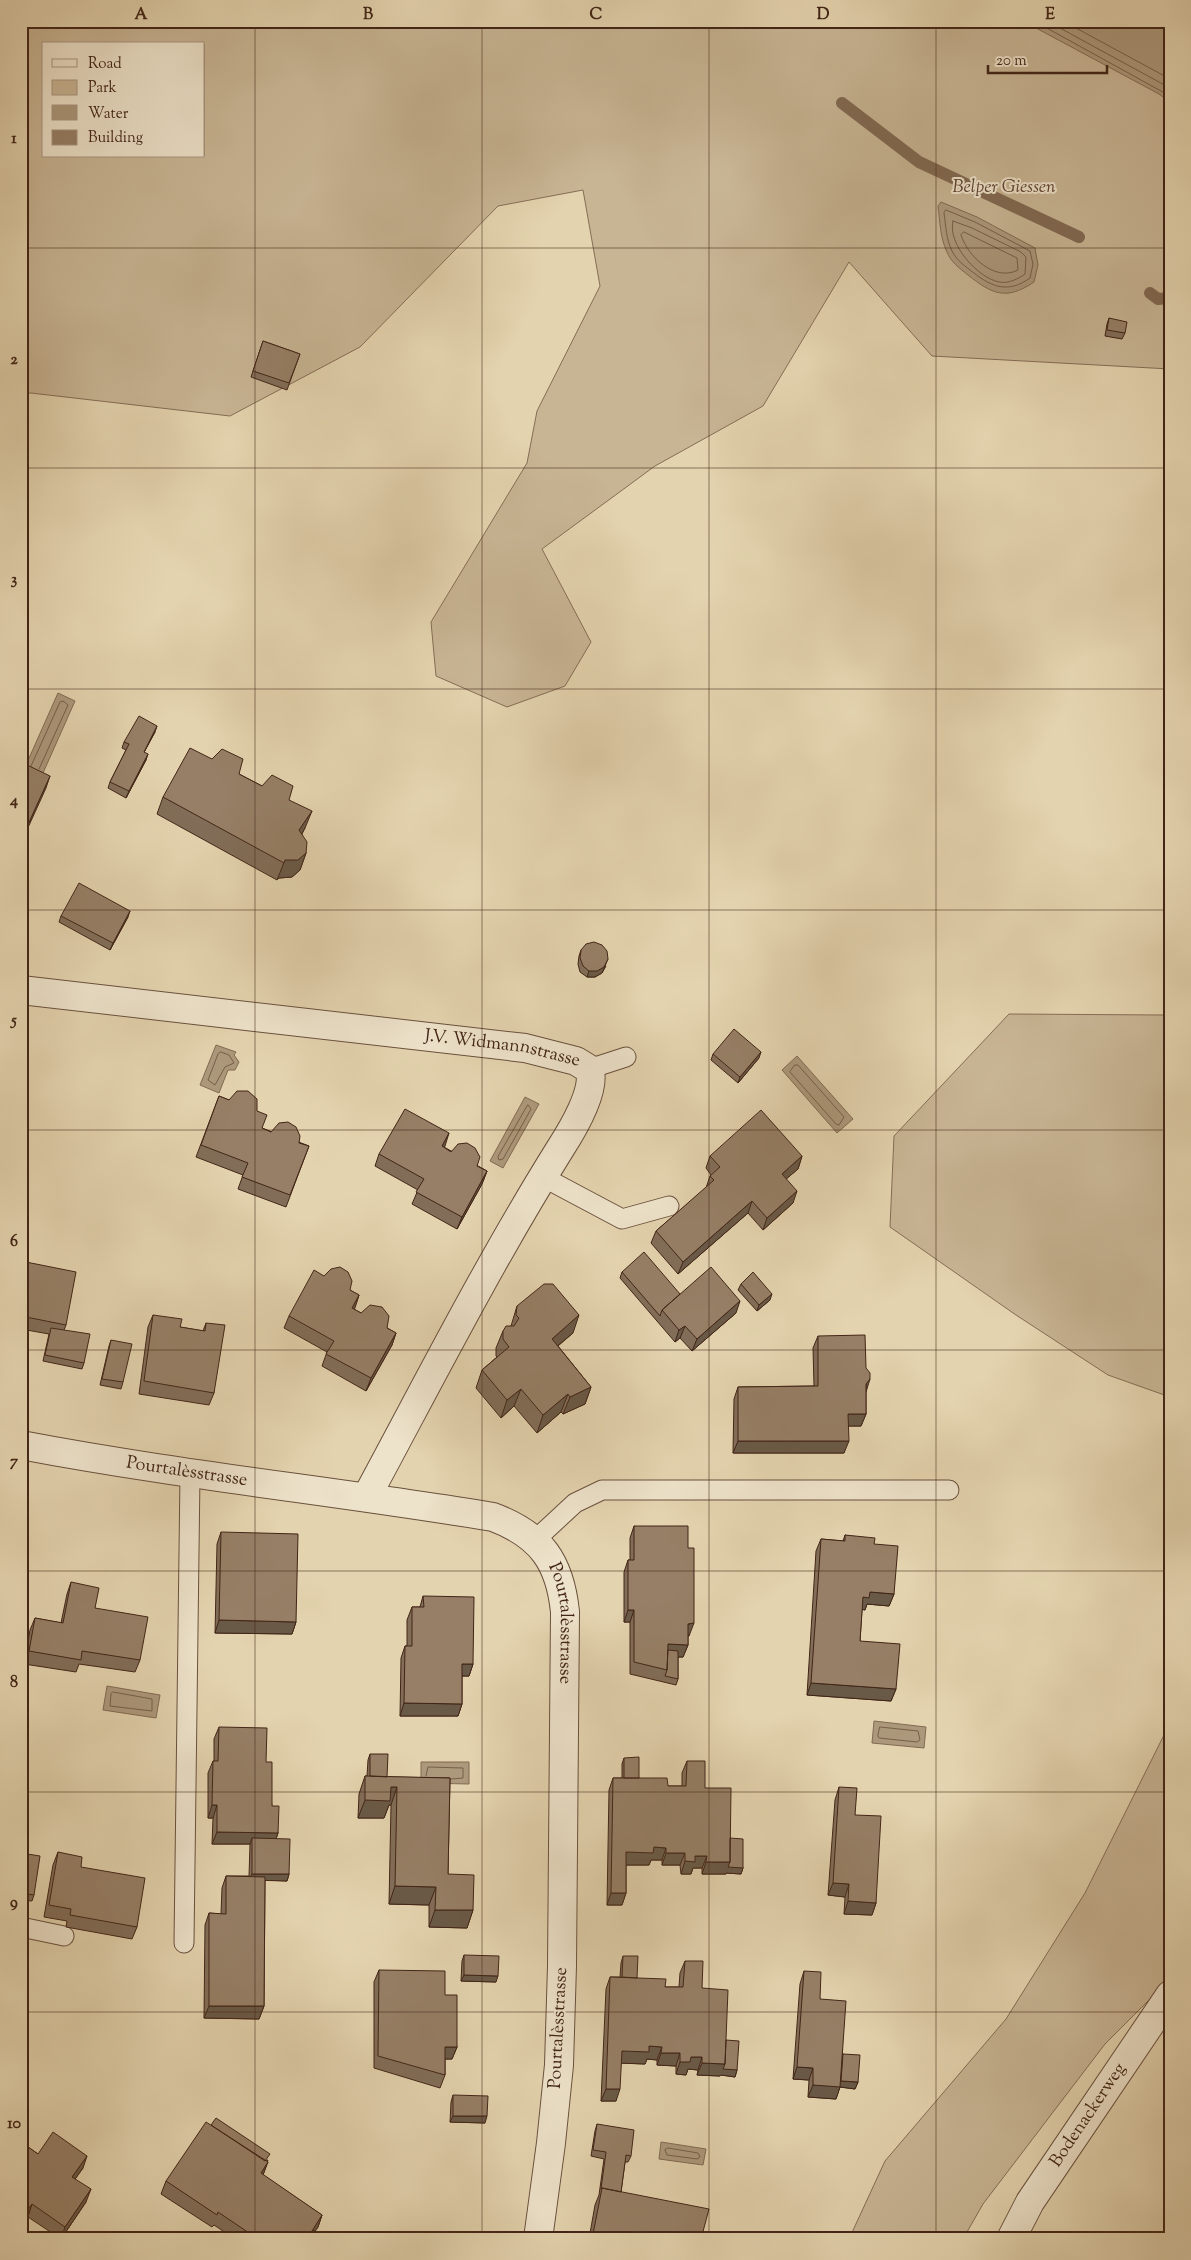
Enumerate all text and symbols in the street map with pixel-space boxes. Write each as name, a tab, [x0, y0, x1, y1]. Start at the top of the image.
text: A	[135, 4, 148, 27]
text: B	[363, 4, 373, 27]
text: C	[590, 4, 603, 27]
text: D	[817, 4, 830, 27]
text: E	[1045, 4, 1055, 27]
legend	[42, 42, 205, 158]
scale bar	[988, 42, 1107, 74]
text: 20 m	[996, 51, 1027, 72]
text: Road	[88, 54, 122, 75]
text: Park	[88, 78, 117, 99]
text: Water	[88, 104, 129, 125]
text: 1	[11, 128, 17, 151]
text: Building	[88, 128, 143, 149]
park label: Belper Giessen	[953, 175, 1056, 201]
text: 2	[10, 349, 18, 372]
text: 3	[11, 569, 18, 592]
text: 4	[9, 790, 18, 813]
text: 5	[9, 1010, 17, 1033]
street label: J.V. Widmannstrasse	[422, 1023, 583, 1075]
text: 6	[10, 1231, 18, 1254]
street label: Pourtalèsstrasse	[124, 1450, 249, 1494]
text: 7	[10, 1451, 19, 1474]
street label: Pourtalèsstrasse	[541, 1559, 578, 1684]
text: 8	[10, 1672, 18, 1695]
text: 9	[10, 1892, 18, 1915]
street label: Pourtalèsstrasse	[543, 1966, 575, 2090]
street label: Bodenackerweg	[1044, 2058, 1133, 2173]
text: 10	[7, 2113, 21, 2136]

